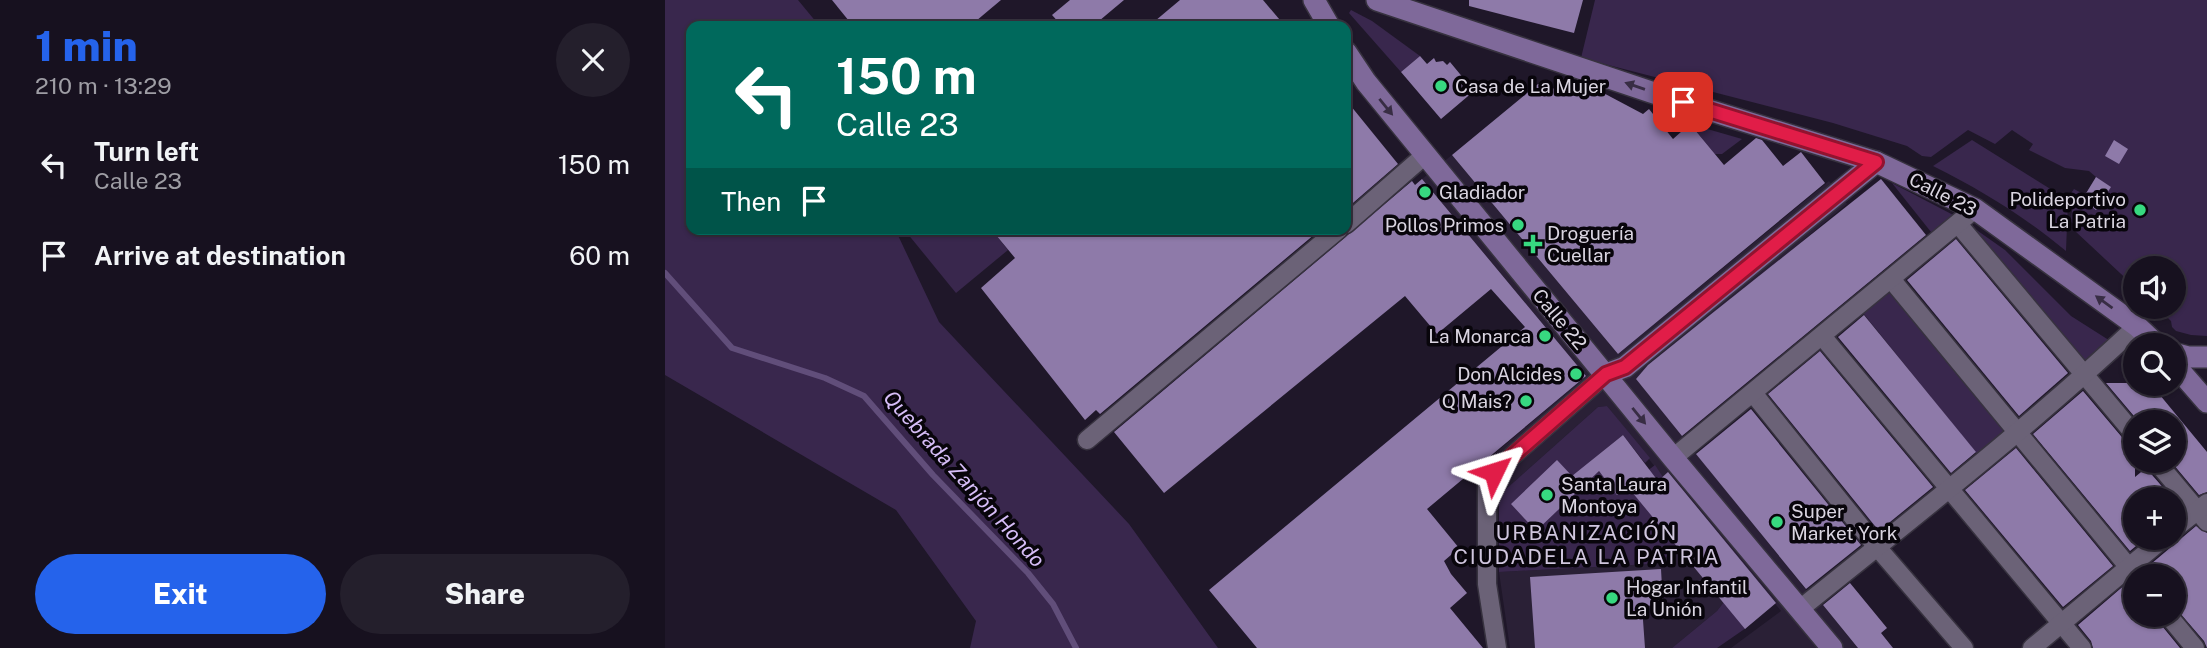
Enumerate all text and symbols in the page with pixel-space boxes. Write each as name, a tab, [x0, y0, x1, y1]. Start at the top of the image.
text: 1 min	[35, 21, 138, 70]
button: close	[556, 23, 630, 97]
text: 150 m	[836, 47, 977, 105]
icon: left	[721, 49, 812, 140]
text: 210 m · 13:29	[35, 72, 172, 99]
pin	[1653, 72, 1713, 132]
place label: Casa de La Mujer	[1455, 75, 1606, 97]
marker: Casa de La Mujer	[1433, 78, 1449, 94]
one-way arrow	[1624, 80, 1645, 91]
icon: arrive	[1664, 83, 1702, 121]
one-way arrow	[1378, 98, 1393, 115]
text: Calle 23	[836, 106, 959, 143]
text: Turn left	[94, 136, 199, 167]
icon: left	[35, 146, 73, 184]
text: 150 m	[558, 149, 630, 180]
text: Calle 23	[94, 167, 182, 194]
street label: Calle 23	[1906, 168, 1980, 220]
place label: Gladiador	[1439, 181, 1525, 203]
icon: arrive	[795, 182, 833, 220]
marker: Gladiador	[1417, 184, 1433, 200]
text: Then	[721, 186, 781, 217]
place label: Polideportivo La Patria	[2009, 188, 2126, 232]
marker: Polideportivo La Patria	[2132, 202, 2148, 218]
place label: Pollos Primos	[1385, 214, 1504, 236]
marker: Pollos Primos	[1510, 217, 1526, 233]
place label: Droguería Cuellar	[1547, 222, 1634, 266]
marker: Droguería Cuellar	[1525, 236, 1541, 252]
icon: arrive	[35, 237, 73, 275]
text: Arrive at destination	[94, 240, 346, 271]
text: 60 m	[569, 240, 630, 271]
map controls	[2123, 256, 2186, 627]
button: sound	[2123, 256, 2186, 319]
street label: Calle 22	[1528, 284, 1592, 354]
one-way arrow	[2095, 295, 2113, 309]
place label: La Monarca	[1428, 325, 1531, 347]
marker: La Monarca	[1537, 328, 1553, 344]
button: search	[2123, 333, 2186, 396]
place label: Don Alcides	[1457, 363, 1562, 385]
marker: Don Alcides	[1568, 366, 1584, 382]
water label: Quebrada Zanjón Hondo	[878, 385, 1050, 572]
place label: Q Mais?	[1442, 390, 1512, 412]
marker: Q Mais?	[1518, 393, 1534, 409]
one-way arrow	[1631, 406, 1646, 424]
button: layers	[2123, 410, 2186, 473]
position arrow	[1457, 435, 1531, 509]
place label: Santa Laura Montoya	[1561, 473, 1667, 517]
marker: Santa Laura Montoya	[1539, 487, 1555, 503]
button: +	[2123, 487, 2186, 550]
place label: Super Market York	[1791, 500, 1898, 544]
marker: Super Market York	[1769, 514, 1785, 530]
district label: URBANIZACIÓN CIUDADELA LA PATRIA	[1453, 520, 1721, 569]
button: Exit	[35, 554, 326, 634]
button: Share	[340, 554, 630, 634]
button: −	[2123, 564, 2186, 627]
place label: Hogar Infantil La Unión	[1626, 576, 1748, 620]
marker: Hogar Infantil La Unión	[1604, 590, 1620, 606]

